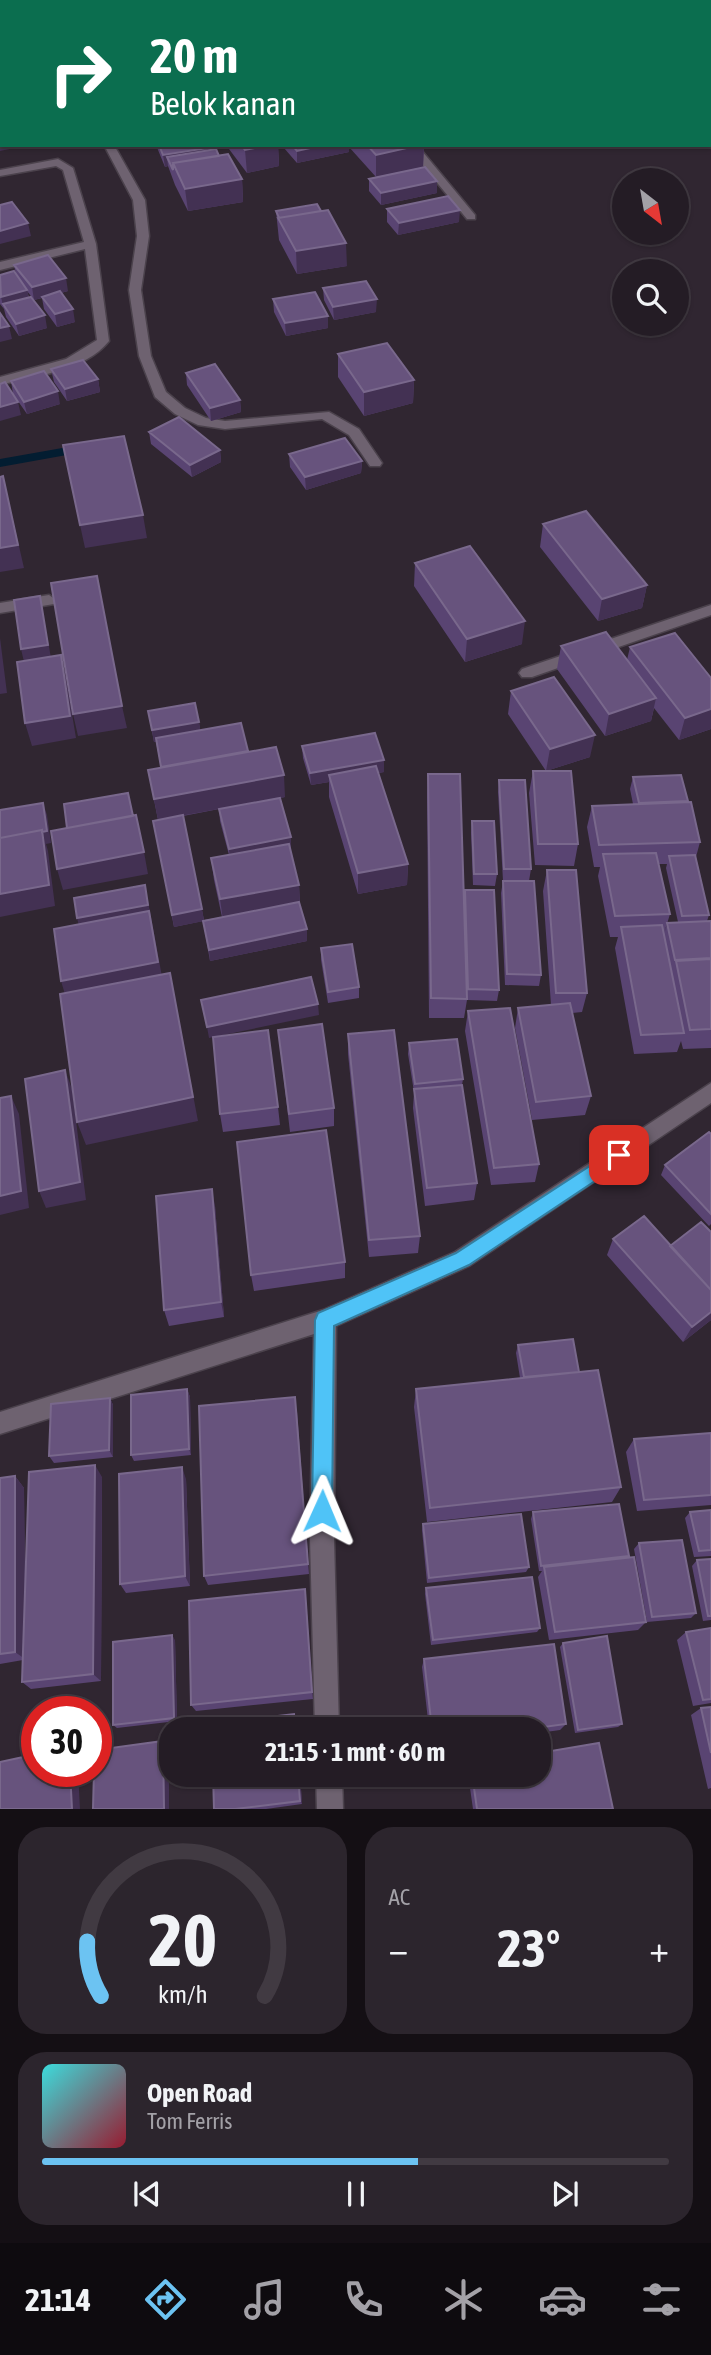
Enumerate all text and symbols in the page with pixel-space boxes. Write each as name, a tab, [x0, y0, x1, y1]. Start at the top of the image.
text: 20 m	[150, 27, 238, 83]
icon: right	[35, 28, 126, 119]
text: Belok kanan	[150, 85, 296, 122]
north arrow	[612, 168, 690, 245]
map controls	[612, 168, 689, 336]
button: search	[612, 259, 689, 336]
pin	[589, 1125, 649, 1185]
icon: arrive	[600, 1136, 638, 1174]
position arrow	[285, 1474, 359, 1548]
speed limit sign: 30	[21, 1696, 112, 1787]
text: 21:15 · 1 mnt · 60 m	[265, 1737, 445, 1767]
text: AC	[389, 1884, 410, 1910]
text: 20	[148, 1899, 216, 1982]
text: 23°	[497, 1918, 560, 1978]
text: −	[389, 1927, 408, 1970]
text: +	[649, 1927, 669, 1970]
text: km/h	[157, 1980, 207, 2008]
text: Open Road	[147, 2078, 252, 2108]
text: Tom Ferris	[147, 2108, 232, 2134]
icon: previous	[128, 2175, 166, 2213]
icon: pause	[337, 2175, 375, 2213]
icon: next	[546, 2175, 584, 2213]
icon: directions	[141, 2275, 190, 2324]
icon: music	[240, 2275, 289, 2324]
icon: phone	[339, 2275, 388, 2324]
icon: climate	[439, 2275, 488, 2324]
icon: car	[538, 2275, 587, 2324]
icon: filters	[637, 2275, 686, 2324]
text: 21:14	[25, 2281, 91, 2318]

